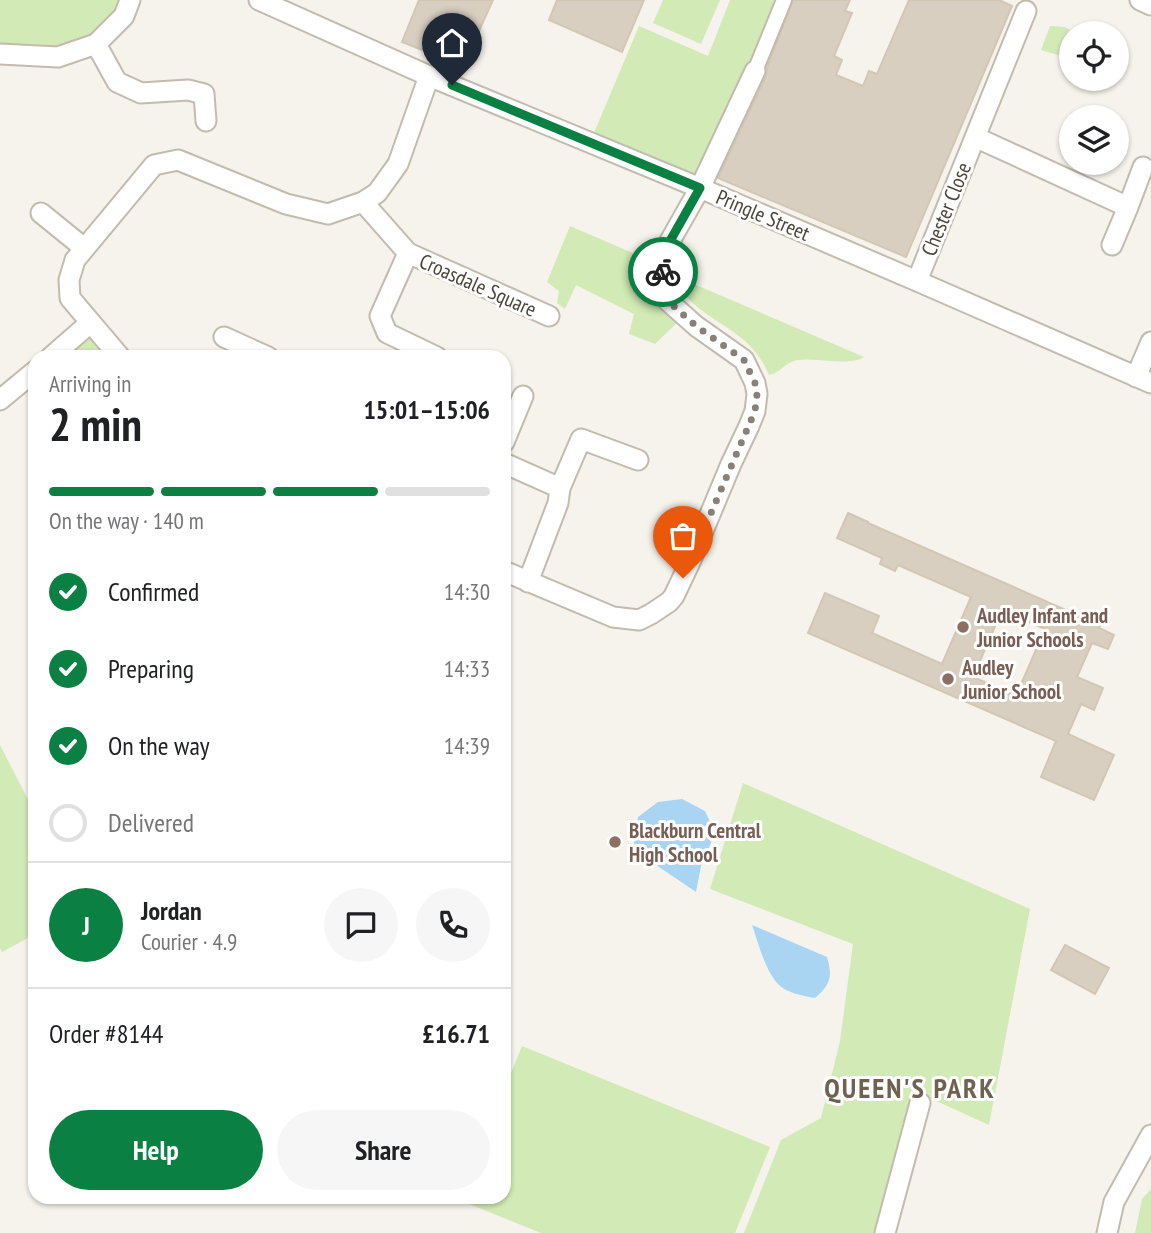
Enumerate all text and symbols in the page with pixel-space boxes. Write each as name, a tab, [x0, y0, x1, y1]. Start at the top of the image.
pin	[422, 13, 482, 85]
map controls	[1059, 21, 1129, 175]
button: locate	[1059, 21, 1129, 91]
icon: home	[433, 24, 471, 62]
button: layers	[1059, 105, 1129, 175]
street label: Chester Close	[915, 158, 977, 260]
street label: Pringle Street	[712, 183, 814, 247]
courier	[628, 237, 698, 307]
street label: Croasdale Square	[415, 247, 541, 323]
icon: bike	[644, 253, 682, 291]
text: Arriving in	[49, 369, 131, 398]
text: 15:01–15:06	[363, 393, 490, 426]
text: 2 min	[49, 394, 142, 454]
text: On the way · 140 m	[49, 506, 204, 535]
pin	[653, 506, 713, 578]
icon: bag	[664, 517, 702, 555]
icon: check	[49, 573, 87, 611]
text: Confirmed	[108, 575, 199, 608]
text: 14:30	[444, 577, 490, 606]
place label: Audley Infant and Junior Schools	[976, 602, 1108, 653]
marker: Audley Infant and Junior Schools	[955, 619, 971, 635]
icon: check	[49, 650, 87, 688]
text: Preparing	[108, 652, 194, 685]
text: 14:33	[444, 654, 490, 683]
place label: Audley Junior School	[961, 654, 1062, 705]
marker: Audley Junior School	[940, 671, 956, 687]
icon: check	[49, 727, 87, 765]
text: On the way	[108, 729, 210, 762]
text: 14:39	[444, 731, 490, 760]
text: Delivered	[108, 806, 194, 839]
place label: Blackburn Central High School	[629, 817, 762, 868]
marker: Blackburn Central High School	[607, 834, 623, 850]
button: chat	[324, 888, 398, 962]
button: phone	[416, 888, 490, 962]
text: Jordan	[141, 894, 202, 927]
text: J	[82, 909, 90, 942]
text: Courier · 4.9	[141, 927, 237, 956]
text: Order #8144	[49, 1017, 164, 1050]
text: £16.71	[422, 1017, 490, 1050]
district label: QUEEN'S PARK	[824, 1069, 996, 1106]
button: Help	[49, 1110, 263, 1190]
button: Share	[277, 1110, 490, 1190]

